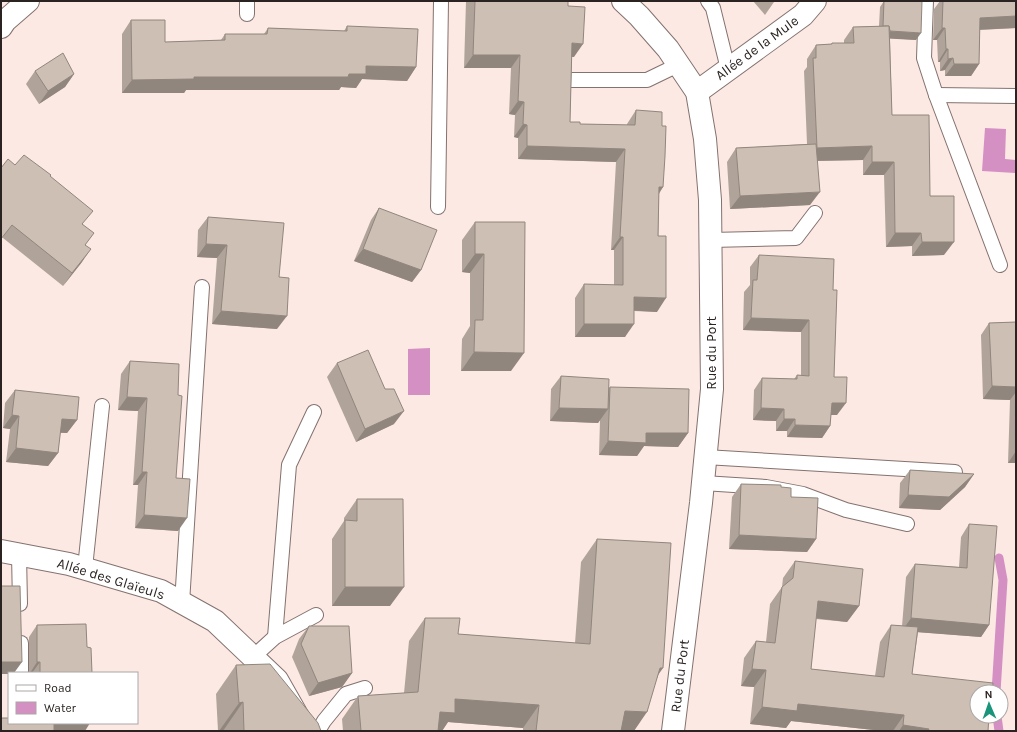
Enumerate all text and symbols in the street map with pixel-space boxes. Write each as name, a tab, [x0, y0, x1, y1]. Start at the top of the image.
street label: Allée de la Mule	[712, 12, 802, 84]
street label: Rue du Port	[703, 316, 720, 390]
street label: Allée des Glaïeuls	[55, 555, 167, 603]
street label: Rue du Port	[667, 639, 693, 713]
legend	[8, 672, 138, 724]
text: Road	[44, 681, 72, 695]
north arrow	[969, 684, 1009, 724]
text: N	[984, 688, 993, 701]
text: Water	[44, 701, 77, 715]

